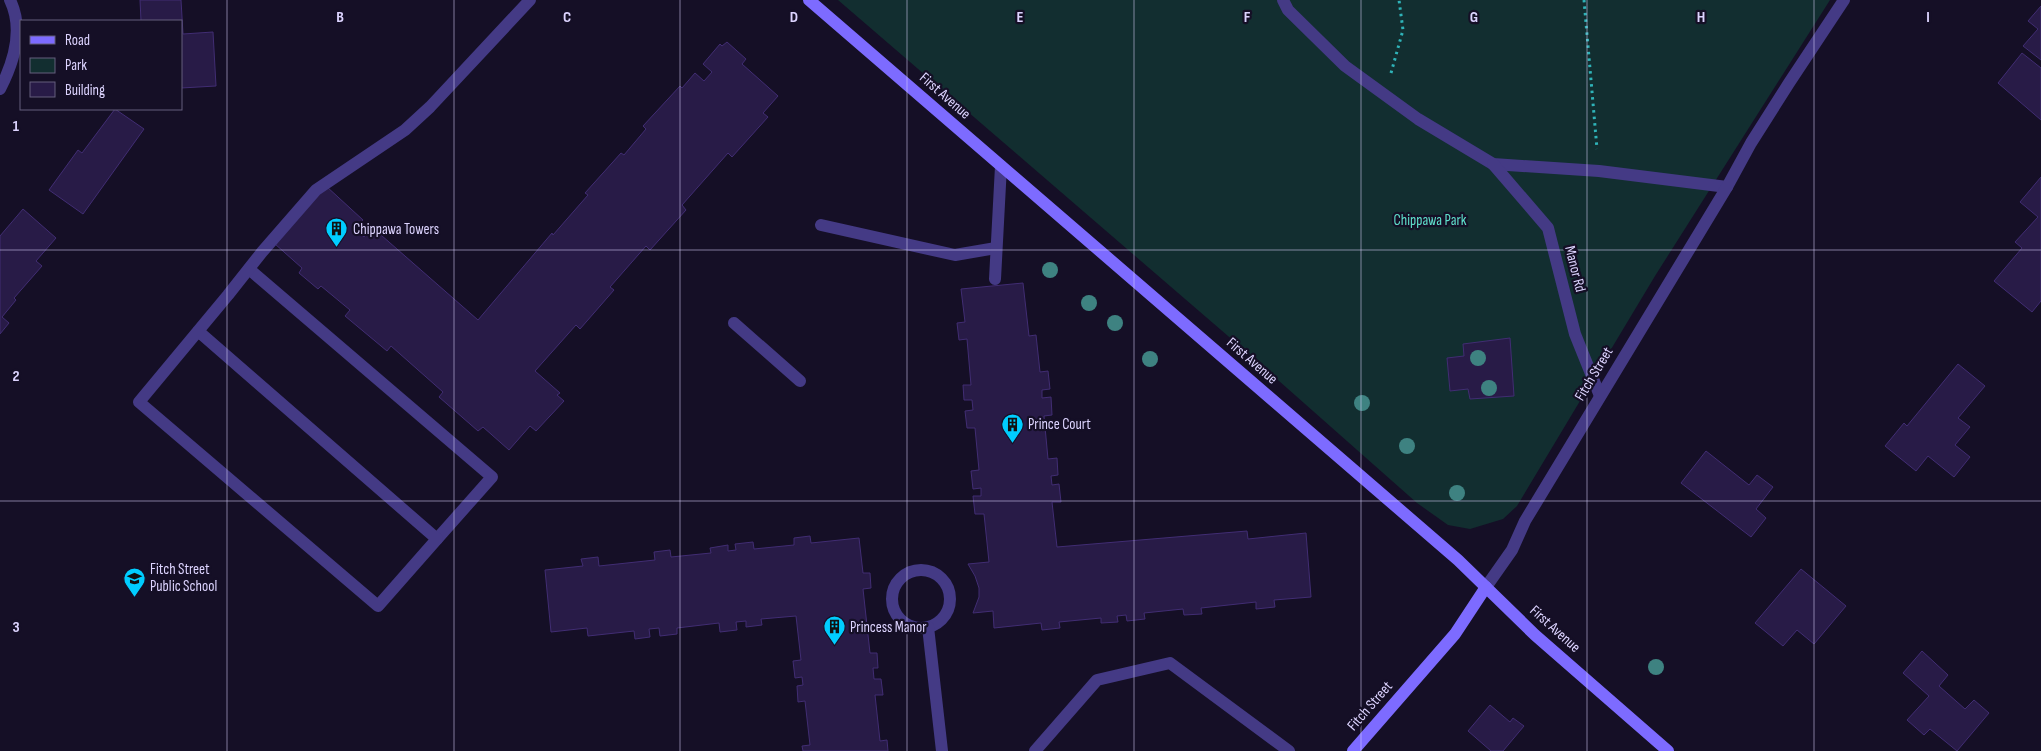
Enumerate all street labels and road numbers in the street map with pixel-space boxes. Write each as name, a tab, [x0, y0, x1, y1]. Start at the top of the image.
street label: First Avenue	[915, 69, 975, 123]
street label: Manor Rd	[1560, 244, 1590, 294]
street label: First Avenue	[1222, 334, 1282, 388]
street label: Fitch Street	[1571, 343, 1618, 404]
street label: First Avenue	[1526, 601, 1584, 657]
street label: Fitch Street	[1343, 677, 1397, 735]

